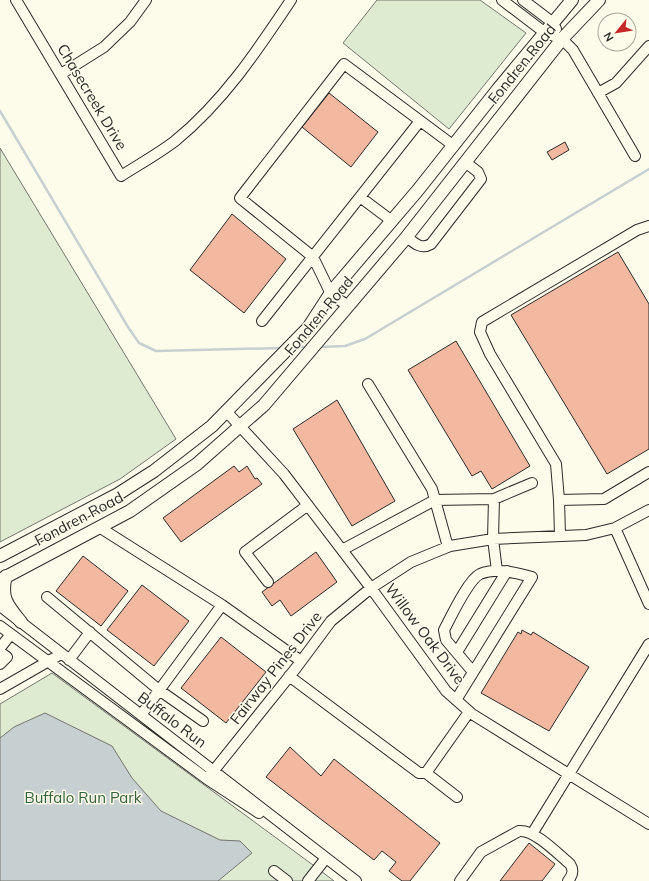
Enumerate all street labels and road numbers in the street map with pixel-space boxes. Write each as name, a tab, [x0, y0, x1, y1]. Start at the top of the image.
street label: Fondren Road	[484, 20, 560, 108]
street label: Chasecreek Drive	[53, 40, 132, 153]
street label: Fondren Road	[280, 272, 357, 359]
street label: Fondren Road	[31, 487, 126, 550]
street label: Willow Oak Drive	[381, 580, 469, 688]
street label: Fairway Pines Drive	[226, 607, 326, 728]
street label: Buffalo Run	[134, 687, 211, 752]

